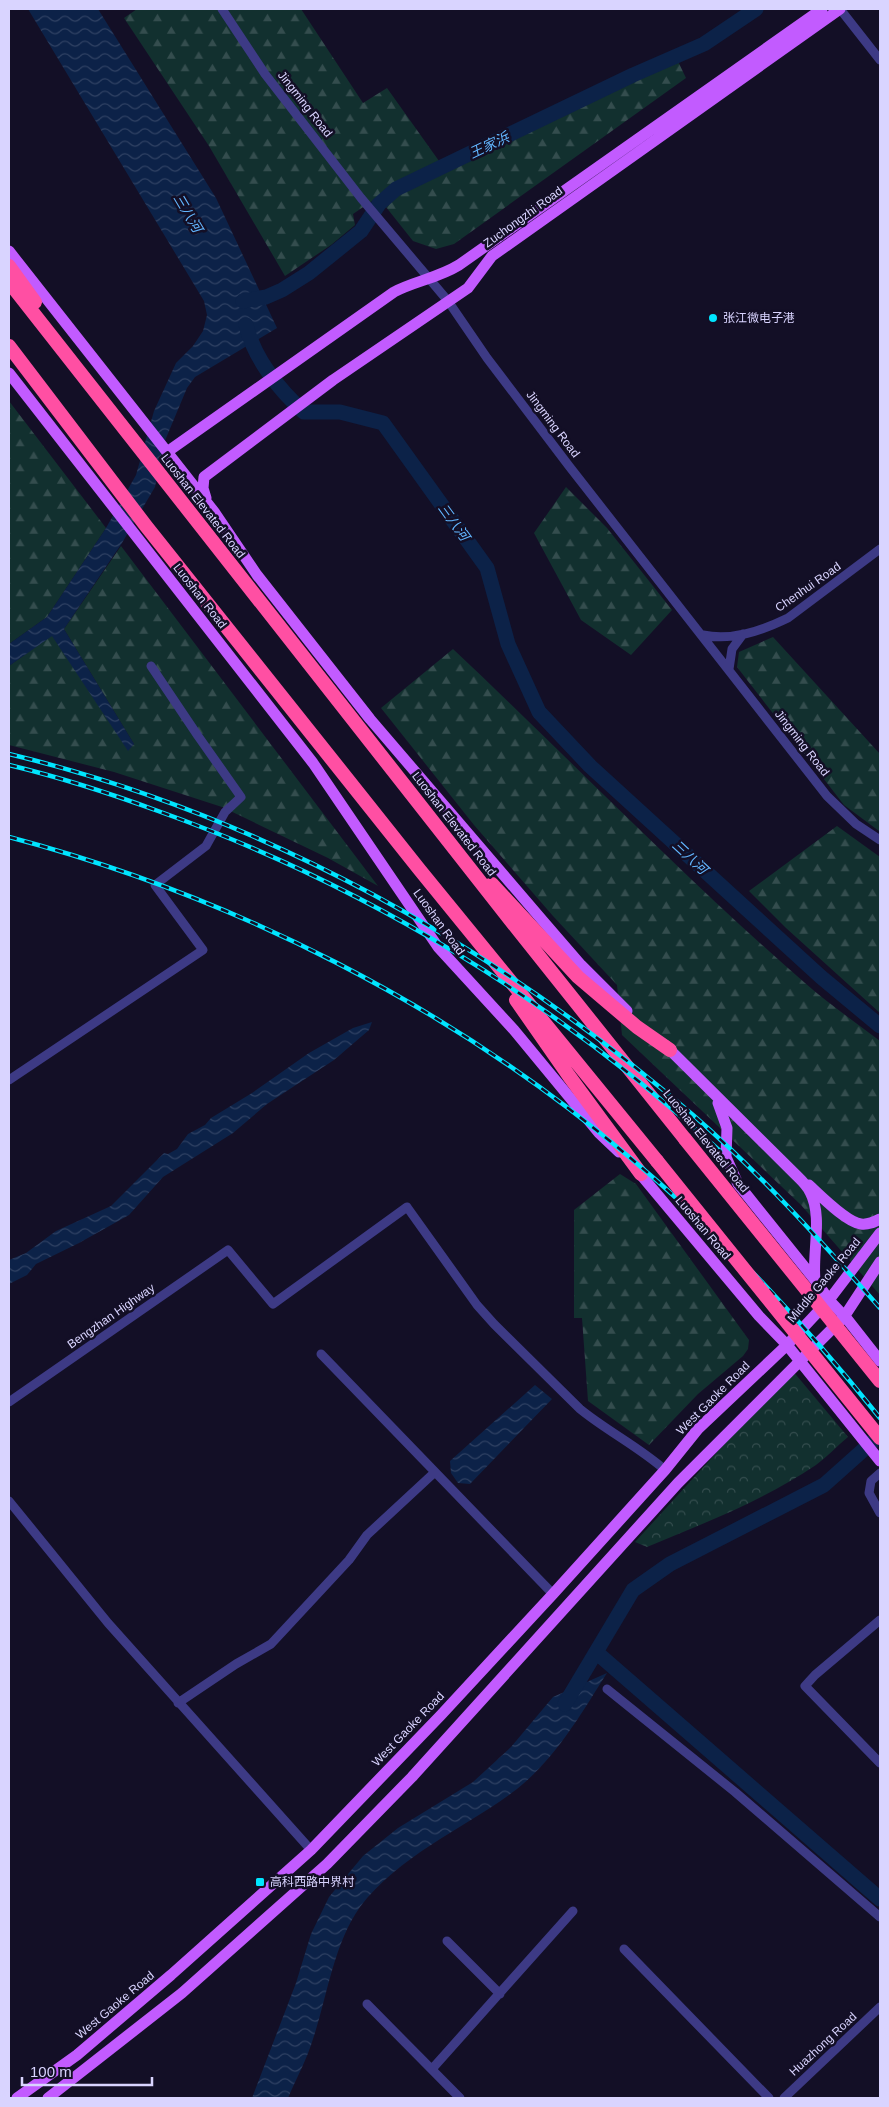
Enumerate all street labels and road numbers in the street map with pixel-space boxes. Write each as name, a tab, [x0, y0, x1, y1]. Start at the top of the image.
street label: Jingming Road	[275, 68, 335, 140]
street label: Zuchongzhi Road	[481, 184, 565, 250]
street label: Jingming Road	[523, 388, 583, 460]
street label: Luoshan Elevated Road	[158, 451, 248, 561]
street label: Chenhui Road	[773, 559, 843, 615]
street label: Luoshan Road	[170, 561, 230, 631]
street label: Jingming Road	[772, 707, 832, 779]
street label: Luoshan Elevated Road	[409, 769, 499, 879]
street label: Luoshan Road	[410, 886, 468, 958]
street label: Luoshan Elevated Road	[660, 1087, 752, 1195]
street label: Luoshan Road	[673, 1194, 733, 1262]
street label: Middle Gaoke Road	[785, 1235, 863, 1325]
street label: Bengzhan Highway	[65, 1281, 157, 1351]
street label: West Gaoke Road	[673, 1358, 753, 1438]
street label: West Gaoke Road	[369, 1689, 447, 1769]
street label: West Gaoke Road	[73, 1968, 157, 2042]
street label: Huazhong Road	[787, 2009, 859, 2079]

